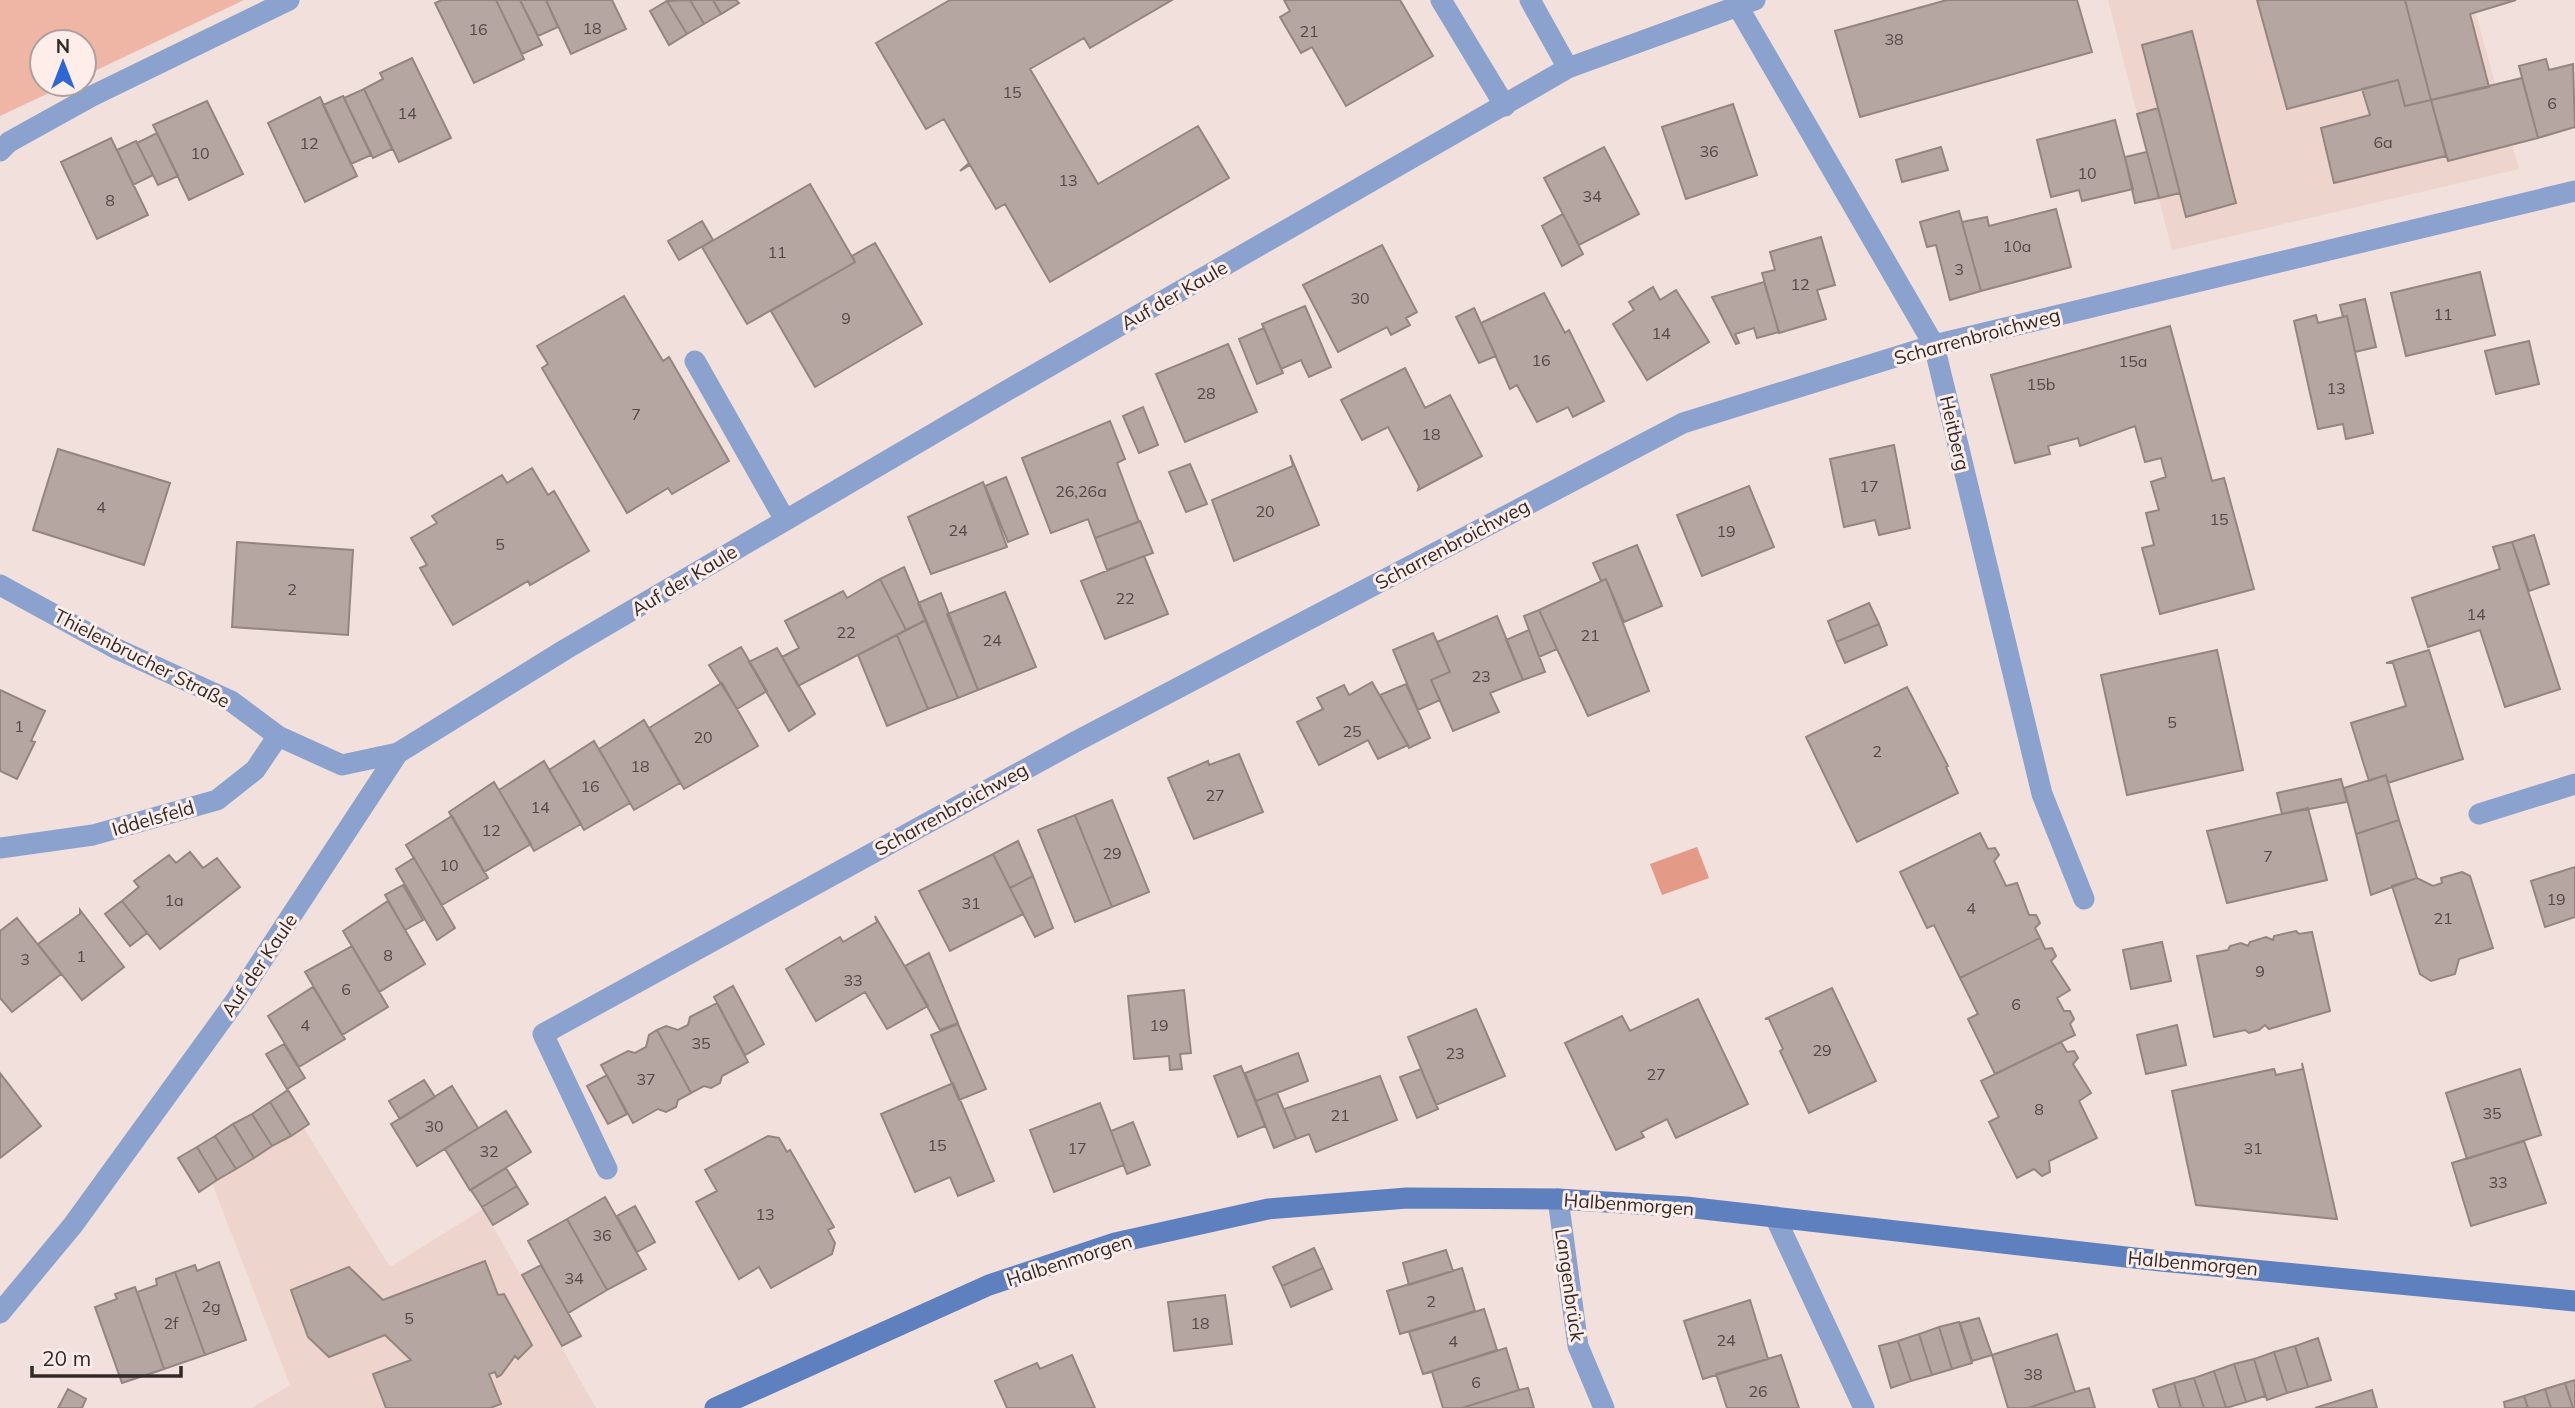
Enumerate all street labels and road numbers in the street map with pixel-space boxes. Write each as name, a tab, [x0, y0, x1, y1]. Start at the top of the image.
street label: Auf der Kaule	[1116, 255, 1232, 335]
street label: Scharrenbroichweg	[1891, 302, 2063, 370]
street label: Heitberg	[1935, 393, 1975, 473]
street label: Scharrenbroichweg	[1371, 493, 1533, 595]
street label: Auf der Kaule	[627, 539, 741, 621]
street label: Thielenbrucher Straße	[50, 603, 234, 713]
street label: Scharrenbroichweg	[870, 757, 1032, 861]
street label: Iddelsfeld	[109, 795, 197, 841]
street label: Auf der Kaule	[216, 909, 302, 1021]
street label: Halbenmorgen	[1563, 1187, 1695, 1221]
street label: Langenbrück	[1550, 1227, 1590, 1343]
street label: Halbenmorgen	[1003, 1228, 1135, 1292]
street label: Halbenmorgen	[2127, 1245, 2259, 1281]

